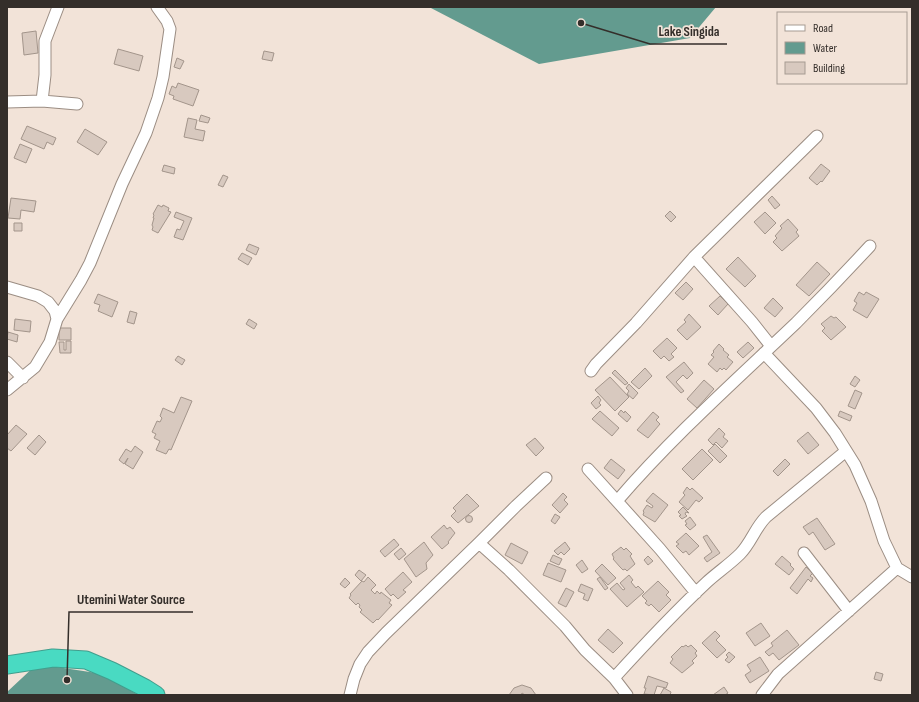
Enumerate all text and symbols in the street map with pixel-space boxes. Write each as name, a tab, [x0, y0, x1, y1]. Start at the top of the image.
legend	[777, 12, 907, 84]
callout: Lake Singida	[650, 18, 727, 44]
text: Road	[813, 21, 833, 36]
text: Lake Singida	[658, 23, 720, 40]
text: Water	[813, 41, 837, 56]
text: Building	[813, 61, 845, 76]
callout: Utemini Water Source	[69, 586, 193, 612]
text: Utemini Water Source	[77, 591, 185, 608]

